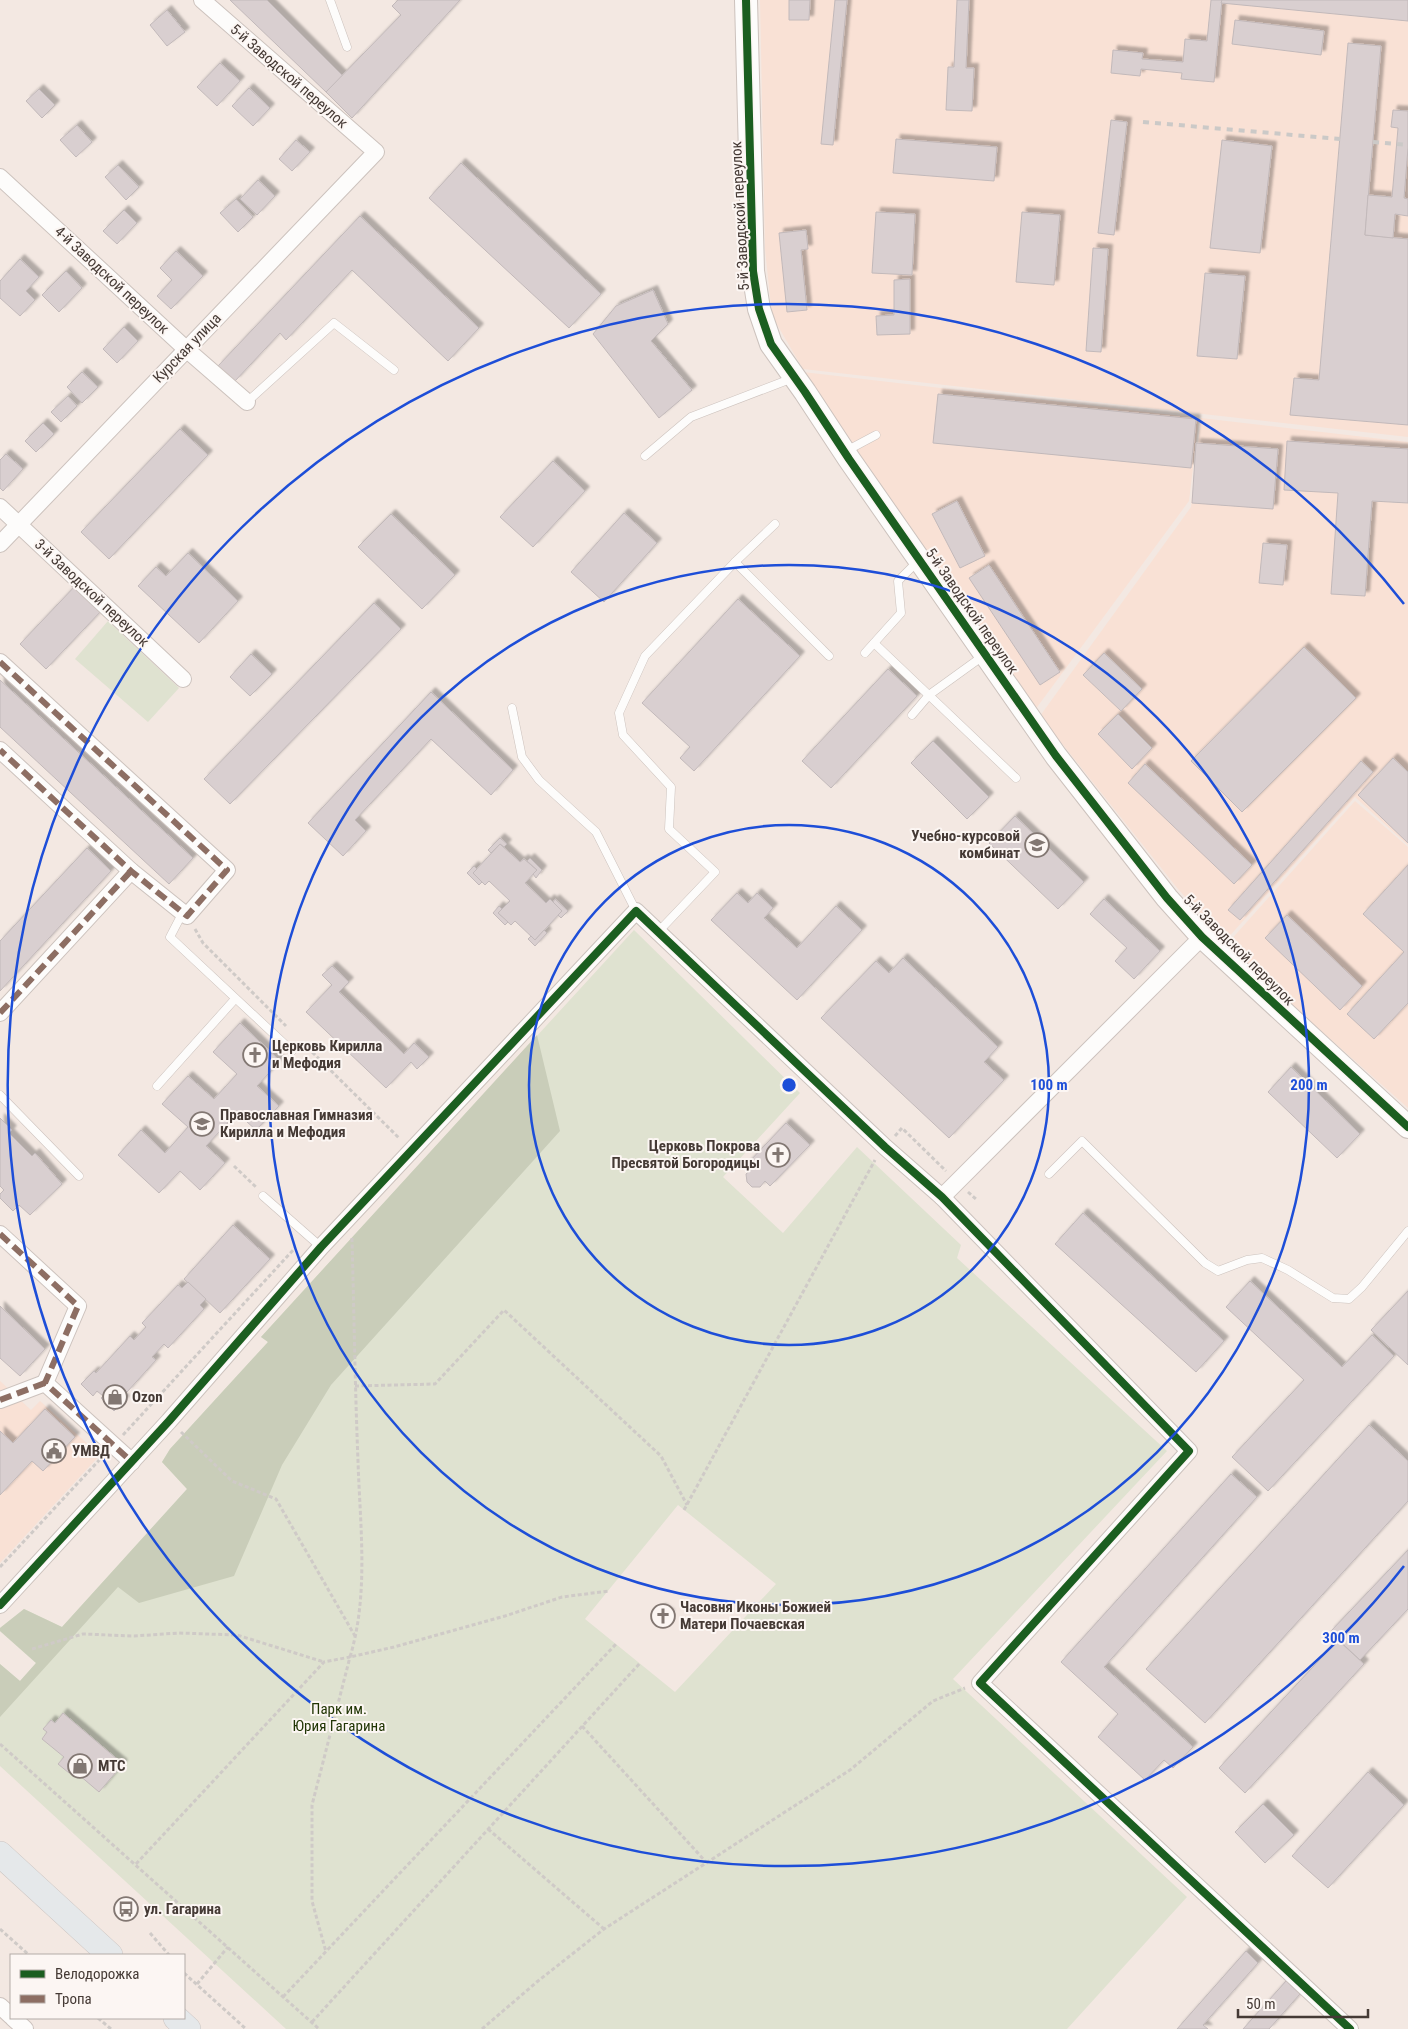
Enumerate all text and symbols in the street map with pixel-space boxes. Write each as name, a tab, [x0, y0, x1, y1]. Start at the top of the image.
street label: 5-й Заводской переулок	[227, 20, 351, 132]
street label: 5-й Заводской переулок	[727, 141, 753, 291]
street label: 4-й Заводской переулок	[51, 222, 173, 338]
street label: Курская улица	[149, 309, 225, 387]
street label: 3-й Заводской переулок	[31, 535, 153, 651]
street label: 5-й Заводской переулок	[922, 545, 1022, 677]
place label: Учебно-курсовой комбинат	[911, 827, 1020, 862]
school or university icon: Учебно-курсовой комбинат	[1024, 832, 1050, 858]
street label: 5-й Заводской переулок	[1180, 891, 1298, 1009]
place label: Церковь Кирилла и Мефодия	[272, 1037, 382, 1072]
church icon: Церковь Кирилла и Мефодия	[242, 1042, 268, 1068]
centre of rings	[780, 1076, 798, 1094]
text: 100 m	[1030, 1076, 1068, 1094]
text: 200 m	[1290, 1076, 1328, 1094]
place label: Православная Гимназия Кирилла и Мефодия	[220, 1106, 373, 1141]
school or university icon: Православная Гимназия Кирилла и Мефодия	[189, 1111, 215, 1137]
place label: Церковь Покрова Пресвятой Богородицы	[612, 1137, 760, 1172]
church icon: Церковь Покрова Пресвятой Богородицы	[765, 1142, 791, 1168]
shop icon: Ozon	[102, 1384, 128, 1410]
place label: Ozon	[132, 1388, 163, 1406]
public building icon: УМВД	[41, 1438, 67, 1464]
place label: УМВД	[72, 1442, 110, 1460]
place label: Часовня Иконы Божией Матери Почаевская	[680, 1598, 831, 1633]
church icon: Часовня Иконы Божией Матери Почаевская	[650, 1603, 676, 1629]
text: 300 m	[1322, 1629, 1360, 1647]
park label: Парк им. Юрия Гагарина	[293, 1700, 385, 1735]
shop icon: МТС	[67, 1753, 93, 1779]
place label: МТС	[98, 1757, 126, 1775]
bus stop icon: ул. Гагарина	[113, 1896, 139, 1922]
place label: ул. Гагарина	[144, 1900, 221, 1918]
legend	[10, 1954, 185, 2019]
text: Велодорожка	[55, 1965, 140, 1983]
scale bar	[1238, 1986, 1368, 2018]
text: Тропа	[55, 1990, 92, 2008]
text: 50 m	[1246, 1995, 1276, 2013]

